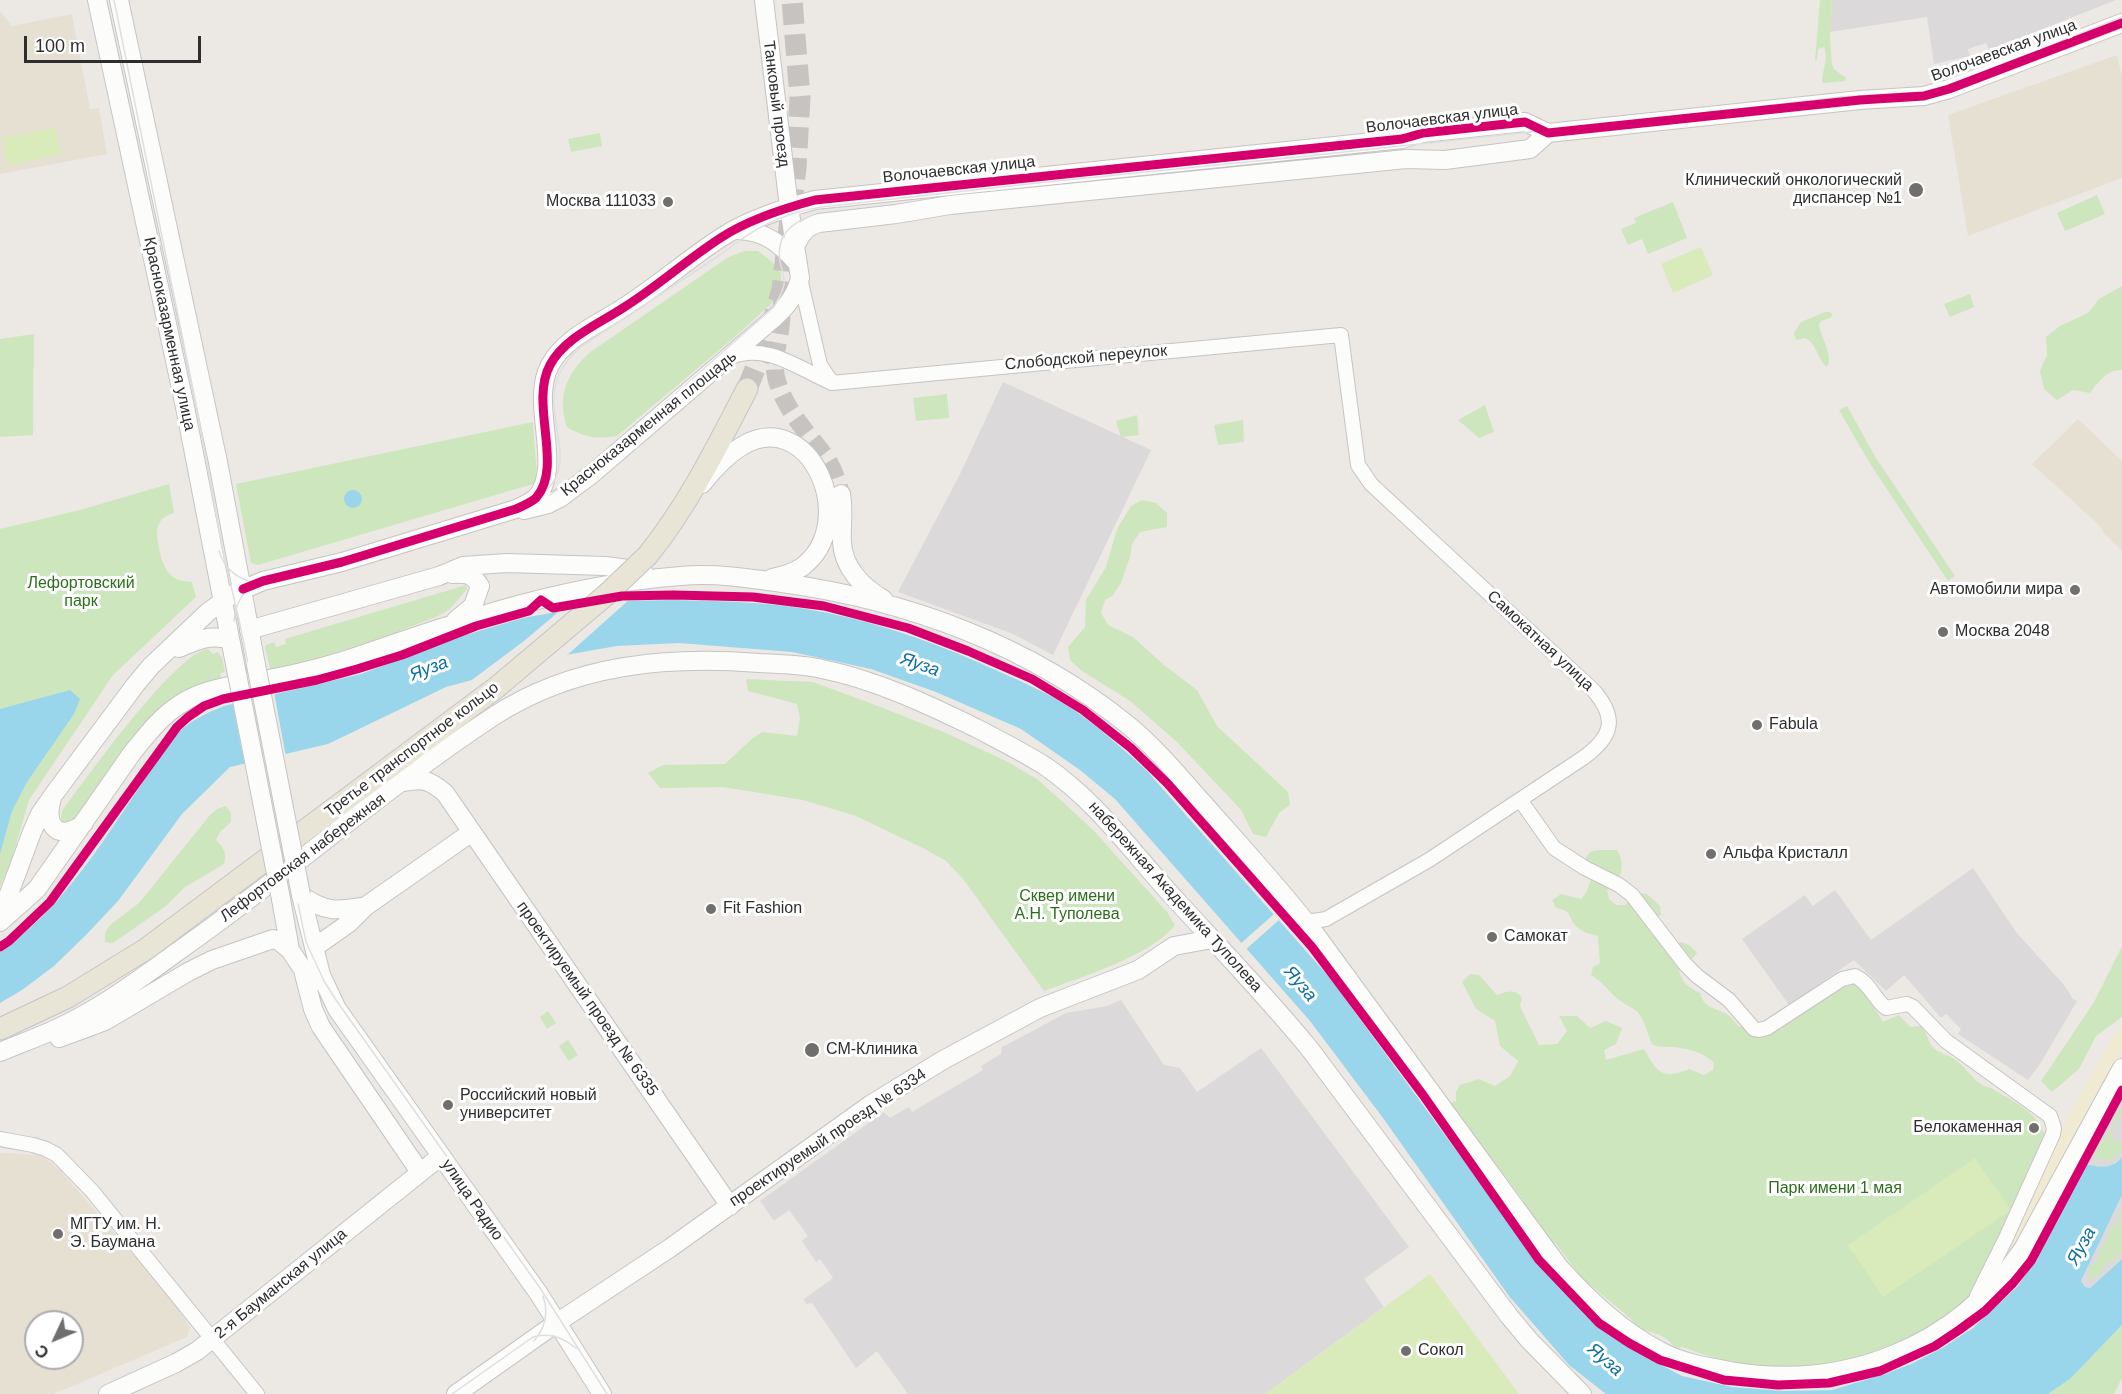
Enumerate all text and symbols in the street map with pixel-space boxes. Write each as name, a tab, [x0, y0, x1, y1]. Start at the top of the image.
street label: Волочаевская улица	[1929, 16, 2079, 86]
scale bar	[27, 24, 204, 62]
text: 100 m	[35, 36, 85, 56]
street label: Танковый проезд	[759, 40, 793, 168]
street label: Волочаевская улица	[1365, 100, 1519, 138]
street label: Волочаевская улица	[882, 152, 1036, 188]
place label: Клинический онкологический диспансер №1	[1685, 171, 1902, 209]
marker: Клинический онкологический диспансер №1	[1907, 181, 1925, 199]
place label: Москва 111033	[546, 192, 656, 212]
marker: Москва 111033	[661, 195, 675, 209]
street label: Красноказарменная улица	[139, 235, 199, 433]
street label: Слободской переулок	[1004, 341, 1168, 375]
street label: Красноказарменная площадь	[557, 347, 741, 501]
park label: Лефортовский парк	[27, 574, 135, 612]
place label: Автомобили мира	[1930, 580, 2063, 600]
marker: Автомобили мира	[2068, 583, 2082, 597]
street label: Самокатная улица	[1483, 587, 1597, 695]
place label: Москва 2048	[1955, 622, 2050, 642]
marker: Москва 2048	[1936, 625, 1950, 639]
water label: Яуза	[898, 648, 942, 682]
water label: Яуза	[407, 652, 451, 686]
street label: Третье транспортное кольцо	[321, 678, 503, 822]
place label: Fabula	[1769, 715, 1818, 735]
marker: Fabula	[1750, 718, 1764, 732]
street label: Лефортовская набережная	[217, 790, 389, 926]
street label: набережная Академика Туполева	[1084, 798, 1266, 996]
place label: Альфа Кристалл	[1723, 844, 1848, 864]
marker: Альфа Кристалл	[1704, 847, 1718, 861]
park label: Сквер имени А.Н. Туполева	[1014, 887, 1120, 925]
street label: проектируемый проезд № 6335	[512, 898, 662, 1100]
place label: Fit Fashion	[723, 899, 802, 919]
marker: Fit Fashion	[704, 902, 718, 916]
place label: Самокат	[1504, 927, 1568, 947]
marker: Самокат	[1485, 930, 1499, 944]
water label: Яуза	[1279, 962, 1321, 1006]
place label: СМ-Клиника	[826, 1040, 918, 1060]
marker: СМ-Клиника	[803, 1041, 821, 1059]
street label: проектируемый проезд № 6334	[726, 1065, 930, 1211]
place label: Российский новый университет	[460, 1086, 597, 1124]
marker: Российский новый университет	[441, 1098, 455, 1112]
place label: Белокаменная	[1913, 1118, 2022, 1138]
marker: Белокаменная	[2027, 1121, 2041, 1135]
street label: улица Радио	[437, 1156, 507, 1244]
park label: Парк имени 1 мая	[1768, 1179, 1902, 1199]
place label: МГТУ им. Н. Э. Баумана	[70, 1215, 161, 1253]
water label: Яуза	[2063, 1224, 2101, 1268]
street label: 2-я Бауманская улица	[211, 1225, 351, 1343]
marker: МГТУ им. Н. Э. Баумана	[51, 1227, 65, 1241]
north arrow	[24, 1310, 84, 1370]
water label: Яуза	[1583, 1339, 1627, 1381]
text: С	[32, 1341, 52, 1362]
place label: Сокол	[1418, 1341, 1464, 1361]
marker: Сокол	[1399, 1344, 1413, 1358]

